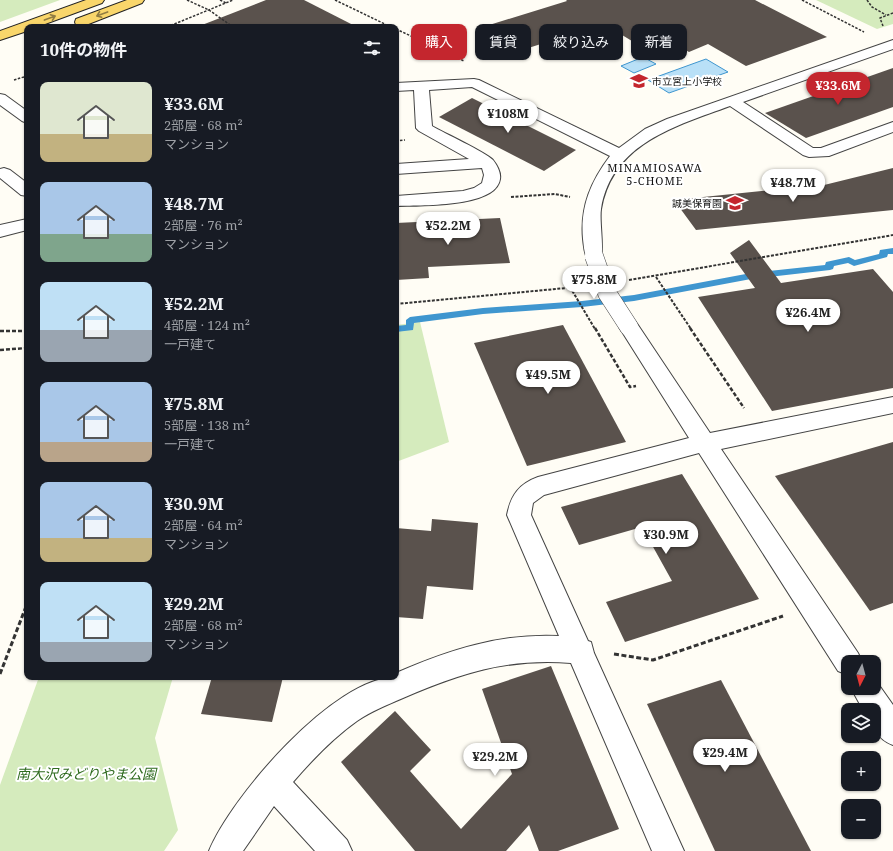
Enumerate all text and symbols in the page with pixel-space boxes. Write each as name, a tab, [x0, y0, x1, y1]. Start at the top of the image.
one-way arrow	[96, 10, 108, 18]
one-way arrow	[43, 13, 55, 21]
chip: 購入	[411, 24, 467, 60]
chip: 賃貸	[475, 24, 531, 60]
chip: 絞り込み	[539, 24, 623, 60]
chip: 新着	[631, 24, 687, 60]
icon: filters	[361, 37, 383, 59]
text: 10件の物件	[40, 38, 127, 61]
school or university icon: 市立宮上小学校	[629, 71, 649, 91]
pin: ¥33.6M	[805, 72, 871, 106]
place label: 市立宮上小学校	[652, 74, 722, 88]
text: ¥33.6M	[815, 76, 861, 94]
text: ¥33.6M	[164, 92, 224, 115]
icon: home	[72, 98, 120, 146]
pin: ¥108M	[480, 100, 536, 134]
text: ¥108M	[487, 104, 529, 122]
text: 2部屋 · 68 m²	[164, 116, 243, 134]
text: マンション	[164, 135, 229, 153]
district label: MINAMIOSAWA 5-CHOME	[607, 160, 703, 188]
pin: ¥48.7M	[760, 169, 826, 203]
text: ¥48.7M	[770, 173, 816, 191]
text: ¥48.7M	[164, 192, 224, 215]
school or university icon: 誠美保育園	[725, 193, 745, 213]
place label: 誠美保育園	[672, 196, 722, 210]
icon: home	[72, 198, 120, 246]
pin: ¥52.2M	[415, 212, 481, 246]
text: 2部屋 · 76 m²	[164, 216, 243, 234]
text: ¥52.2M	[425, 216, 471, 234]
text: マンション	[164, 235, 229, 253]
pin: ¥75.8M	[561, 266, 627, 300]
text: ¥75.8M	[571, 270, 617, 288]
text: ¥52.2M	[164, 292, 224, 315]
icon: home	[72, 298, 120, 346]
pin: ¥26.4M	[775, 299, 841, 333]
text: ¥26.4M	[785, 303, 831, 321]
text: 4部屋 · 124 m²	[164, 316, 250, 334]
text: 一戸建て	[164, 335, 216, 353]
pin: ¥49.5M	[515, 361, 581, 395]
text: ¥49.5M	[525, 365, 571, 383]
text: ¥75.8M	[164, 392, 224, 415]
icon: home	[72, 398, 120, 446]
text: 5部屋 · 138 m²	[164, 416, 250, 434]
text: 一戸建て	[164, 435, 216, 453]
text: ¥30.9M	[164, 492, 224, 515]
icon: home	[72, 498, 120, 546]
text: 2部屋 · 64 m²	[164, 516, 243, 534]
pin: ¥30.9M	[633, 521, 699, 555]
text: ¥30.9M	[643, 525, 689, 543]
text: マンション	[164, 535, 229, 553]
text: ¥29.2M	[164, 592, 224, 615]
icon: home	[72, 598, 120, 646]
text: 2部屋 · 68 m²	[164, 616, 243, 634]
text: マンション	[164, 635, 229, 653]
north arrow	[841, 655, 881, 695]
map controls	[841, 655, 881, 839]
button: layers	[841, 703, 881, 743]
pin: ¥29.4M	[692, 739, 758, 773]
pin: ¥29.2M	[462, 743, 528, 777]
text: ¥29.4M	[702, 743, 748, 761]
text: ¥29.2M	[472, 747, 518, 765]
button: +	[841, 751, 881, 791]
park label: 南大沢みどりやま公園	[16, 764, 158, 783]
button: −	[841, 799, 881, 839]

